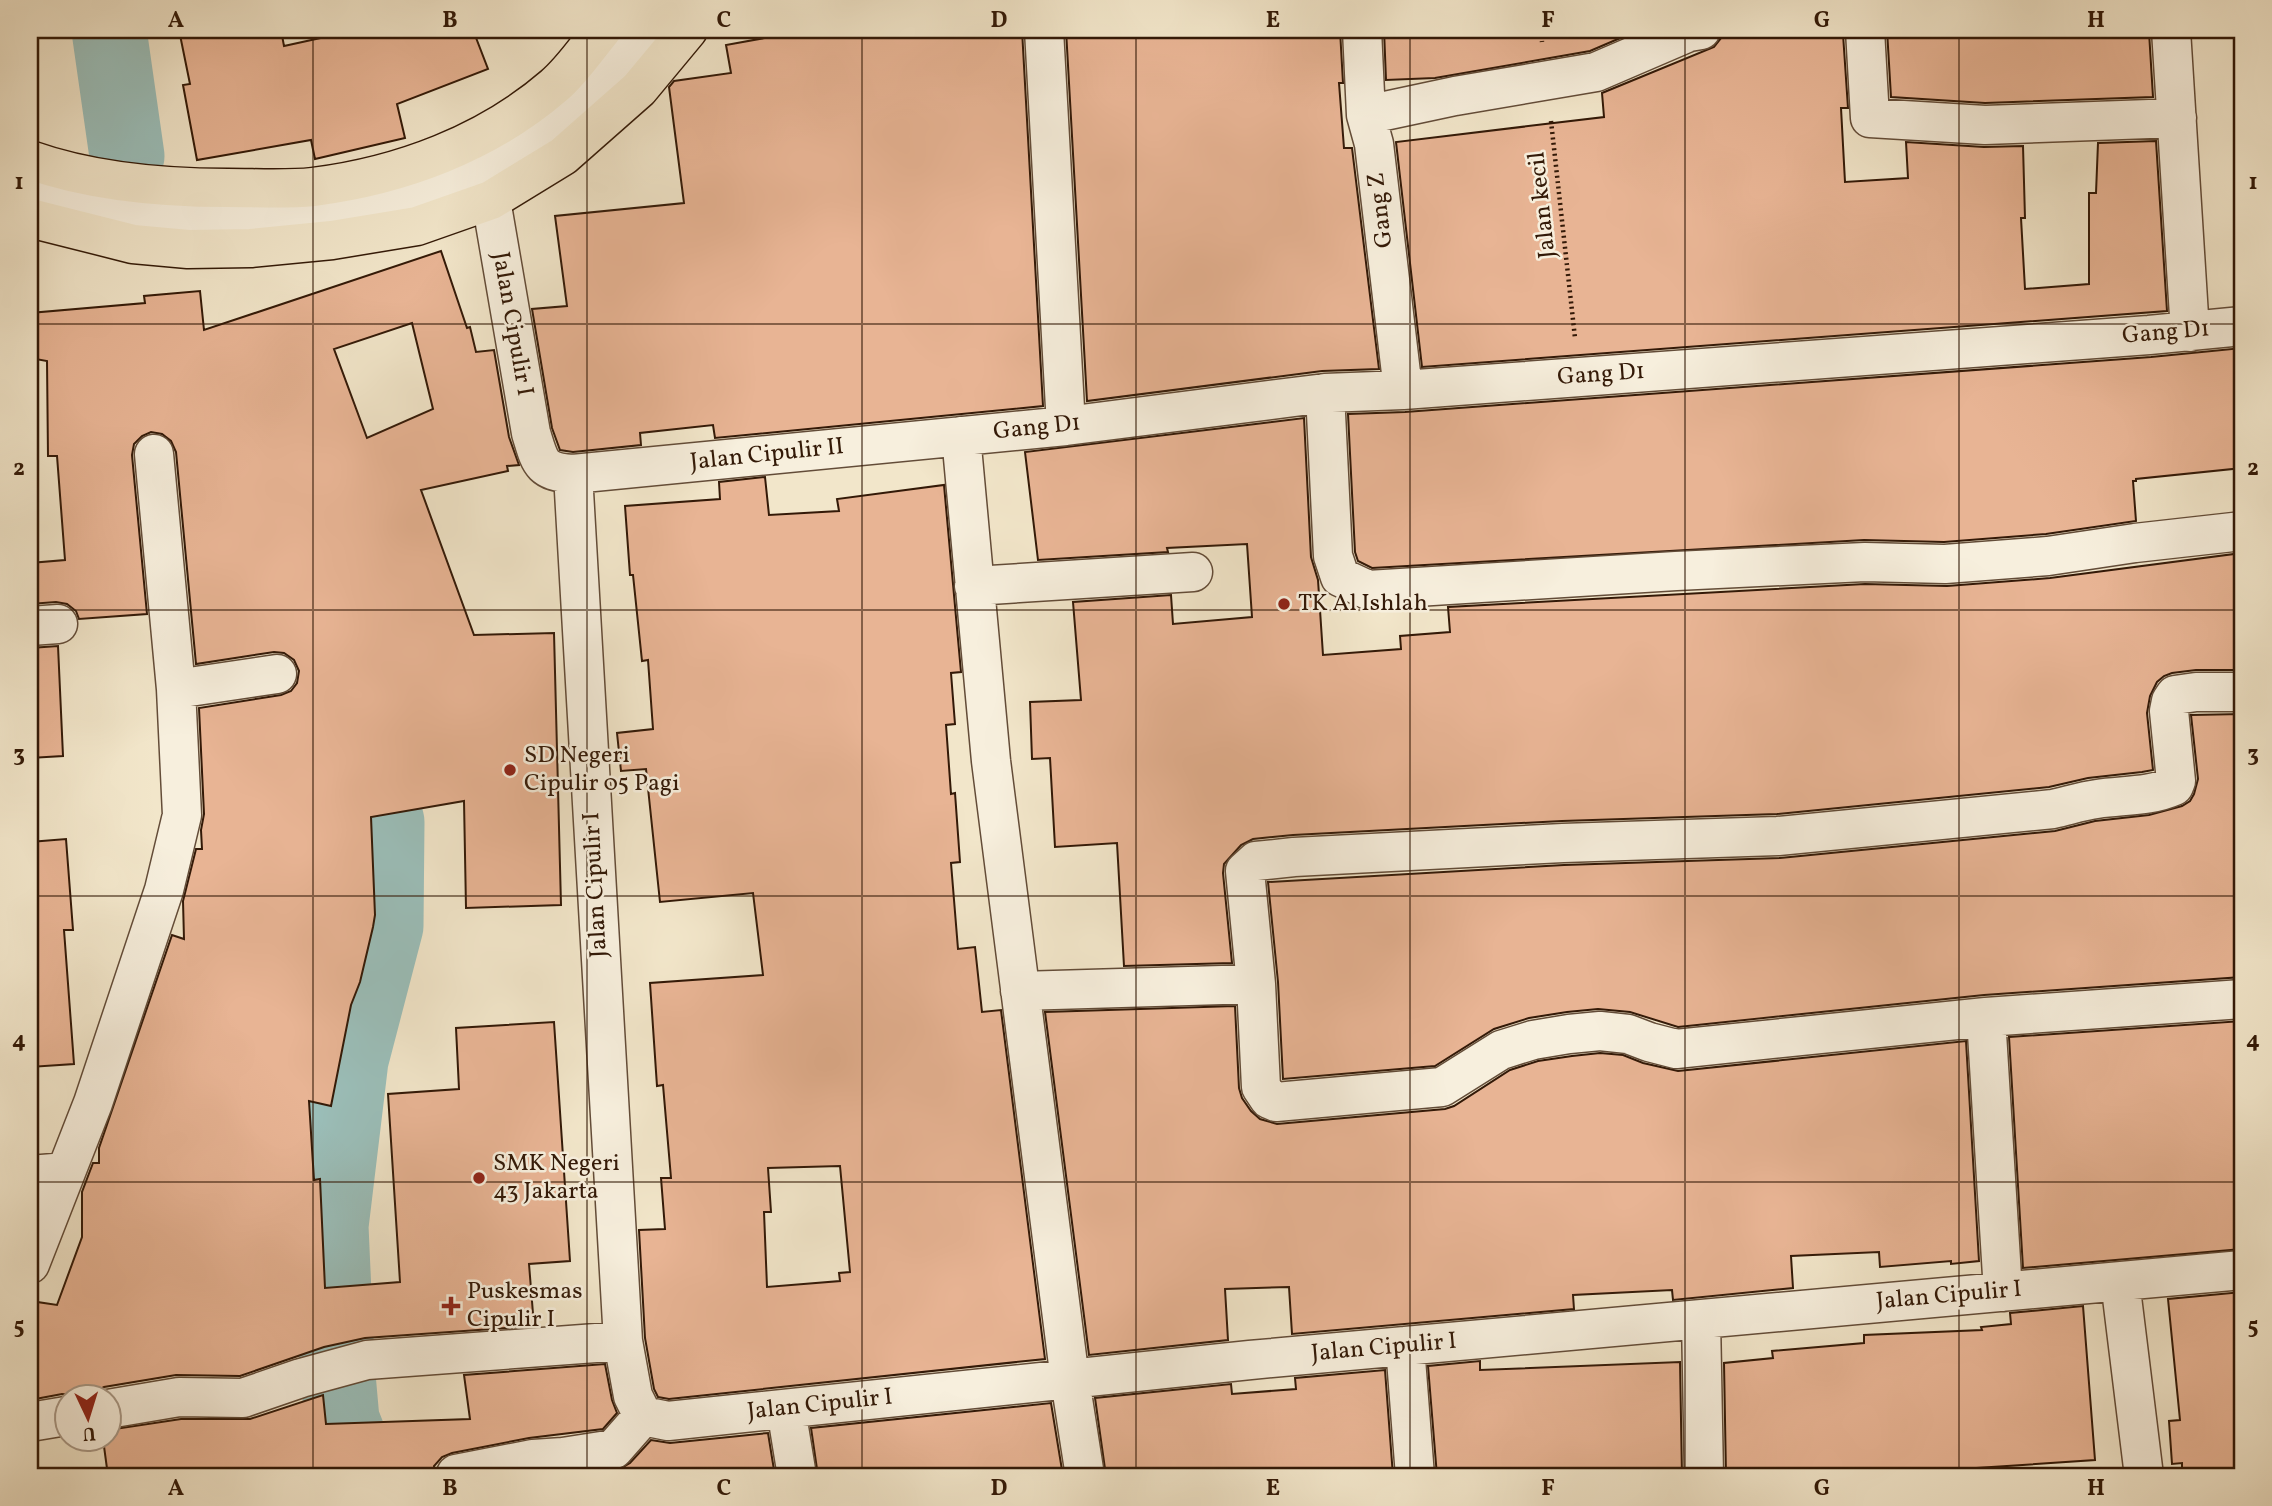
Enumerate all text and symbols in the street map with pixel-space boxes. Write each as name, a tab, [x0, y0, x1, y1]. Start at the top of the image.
text: A	[168, 5, 184, 37]
text: B	[442, 5, 458, 37]
text: C	[717, 5, 731, 37]
text: D	[991, 5, 1008, 37]
text: E	[1266, 5, 1280, 37]
text: F	[1541, 5, 1555, 37]
text: G	[1814, 5, 1830, 37]
text: H	[2087, 5, 2105, 37]
street label: Jalan kecil	[1520, 150, 1566, 260]
text: 1	[14, 167, 24, 199]
text: 1	[2248, 167, 2258, 199]
street label: Gang Z	[1359, 170, 1403, 250]
street label: Jalan Cipulir I	[483, 249, 541, 399]
street label: Gang D1	[2121, 312, 2211, 354]
street label: Gang D1	[1556, 355, 1646, 395]
street label: Gang D1	[992, 407, 1082, 449]
street label: Jalan Cipulir II	[688, 430, 846, 480]
text: 2	[13, 453, 25, 485]
text: 2	[2247, 453, 2259, 485]
place label: TK Al Ishlah	[1298, 587, 1428, 621]
marker: TK Al Ishlah	[1276, 596, 1292, 612]
text: 3	[13, 739, 25, 771]
place label: SD Negeri Cipulir 05 Pagi	[524, 739, 679, 801]
text: 3	[2247, 739, 2259, 771]
marker: SD Negeri Cipulir 05 Pagi	[502, 762, 518, 778]
street label: Jalan Cipulir I	[575, 811, 617, 959]
text: 4	[12, 1025, 26, 1057]
text: 4	[2246, 1025, 2260, 1057]
place label: SMK Negeri 43 Jakarta	[493, 1147, 620, 1209]
marker: SMK Negeri 43 Jakarta	[471, 1170, 487, 1186]
street label: Jalan Cipulir I	[1875, 1273, 2023, 1319]
place label: Puskesmas Cipulir I	[467, 1275, 583, 1337]
marker: Puskesmas Cipulir I	[441, 1296, 461, 1316]
text: 5	[13, 1311, 25, 1343]
text: 5	[2247, 1311, 2259, 1343]
street label: Jalan Cipulir I	[1310, 1325, 1458, 1371]
street label: Jalan Cipulir I	[746, 1380, 894, 1430]
north arrow	[52, 1384, 122, 1454]
text: U	[82, 1420, 96, 1446]
text: A	[168, 1473, 184, 1505]
text: B	[442, 1473, 458, 1505]
text: C	[717, 1473, 731, 1505]
text: D	[991, 1473, 1008, 1505]
text: E	[1266, 1473, 1280, 1505]
text: F	[1541, 1473, 1555, 1505]
text: G	[1814, 1473, 1830, 1505]
text: H	[2087, 1473, 2105, 1505]

